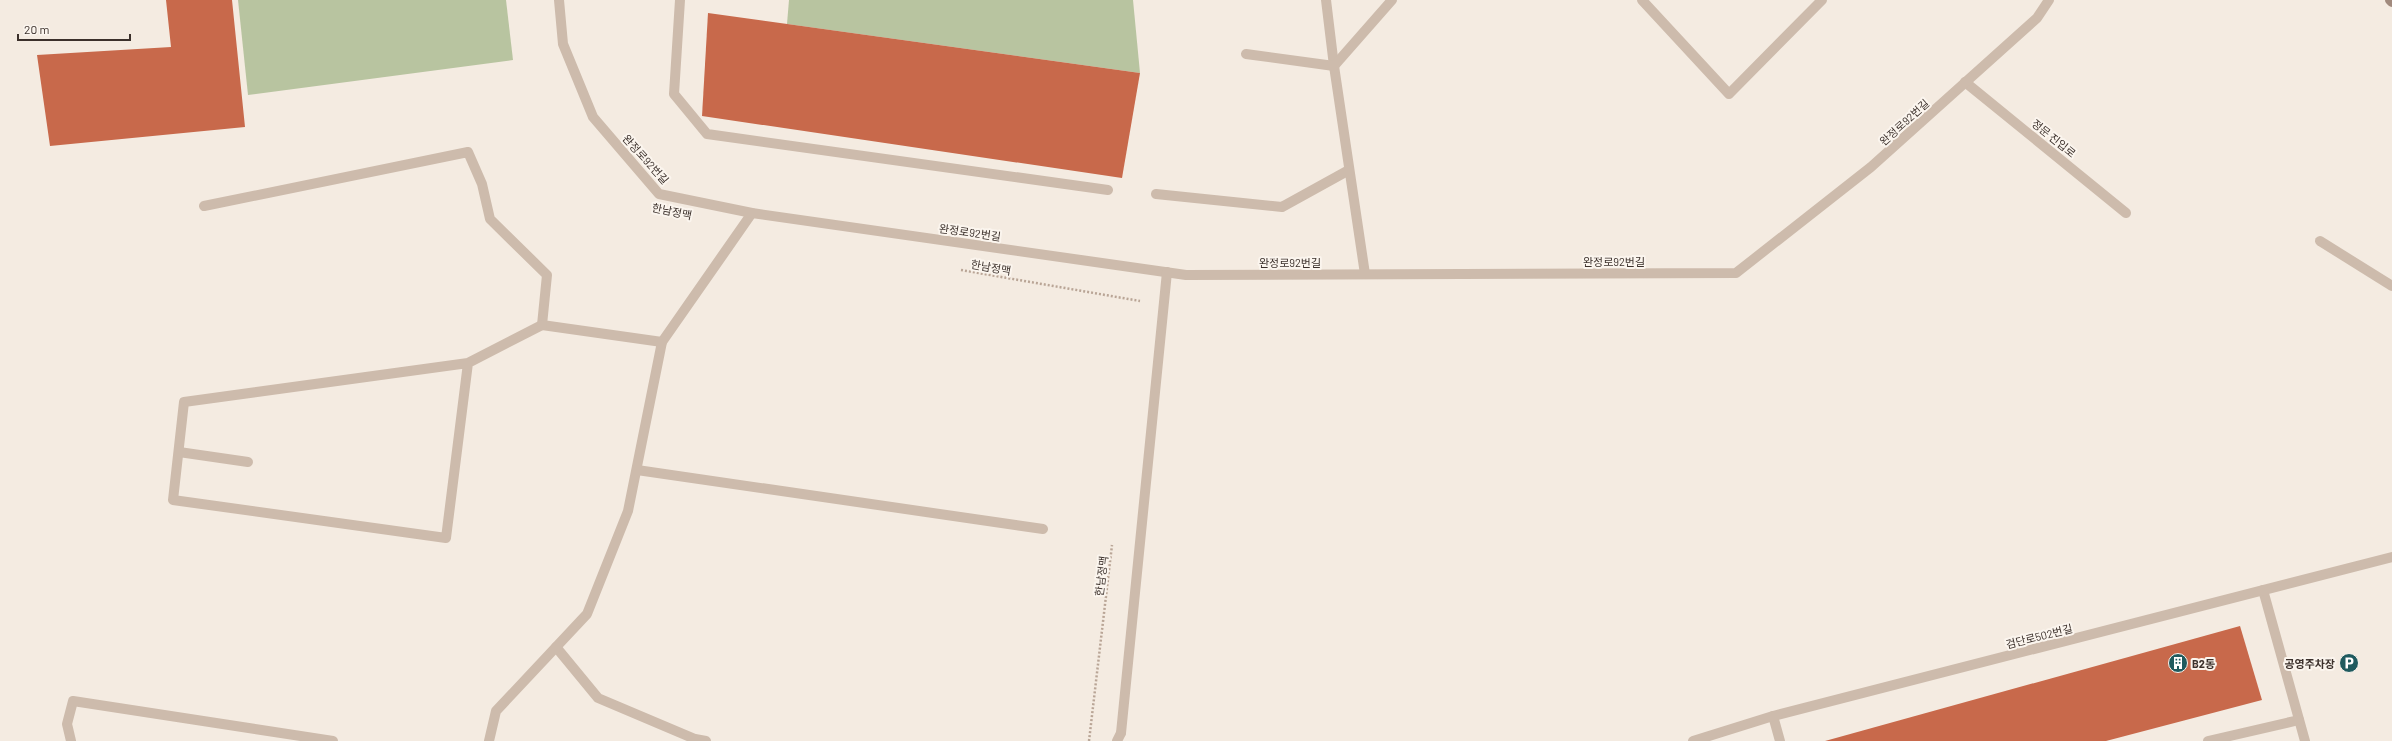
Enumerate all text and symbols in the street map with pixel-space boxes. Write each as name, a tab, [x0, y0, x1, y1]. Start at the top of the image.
scale bar	[18, 16, 130, 42]
text: 20 m	[24, 22, 50, 36]
street label: 완정로92번길	[1877, 96, 1931, 148]
street label: 정문 진입로	[2029, 116, 2079, 160]
street label: 완정로92번길	[620, 132, 672, 186]
street label: 한남정맥	[651, 200, 693, 222]
street label: 완정로92번길	[938, 221, 1002, 243]
street label: 완정로92번길	[1583, 255, 1645, 268]
street label: 완정로92번길	[1259, 256, 1321, 269]
street label: 한남정맥	[970, 257, 1012, 277]
street label: 한남정맥	[1092, 555, 1110, 597]
street label: 검단로502번길	[2004, 621, 2074, 651]
building icon: B2동	[2167, 652, 2189, 674]
parking icon: 공영주차장	[2338, 652, 2360, 674]
place label: B2동	[2192, 657, 2215, 670]
place label: 공영주차장	[2284, 657, 2335, 670]

